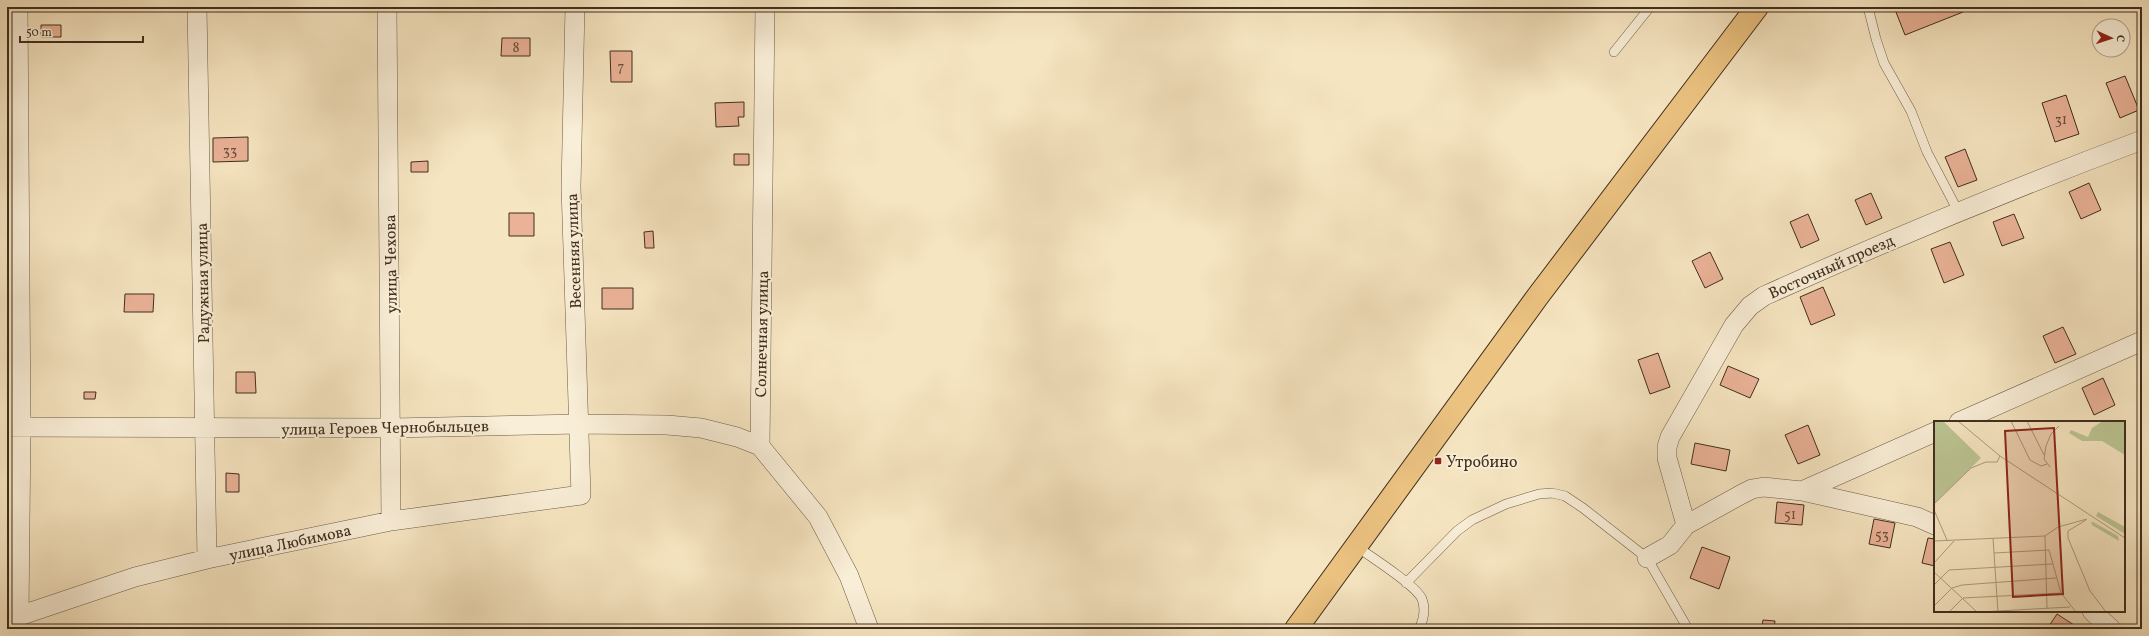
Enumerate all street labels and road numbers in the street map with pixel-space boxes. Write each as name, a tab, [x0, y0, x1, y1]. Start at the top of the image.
street label: Весенняя улица	[562, 193, 588, 309]
street label: улица Чехова	[380, 214, 404, 314]
street label: Радужная улица	[192, 222, 216, 344]
street label: Восточный проезд	[1765, 230, 1898, 305]
street label: Солнечная улица	[751, 270, 775, 398]
street label: улица Героев Чернобыльцев	[281, 416, 489, 442]
street label: улица Любимова	[227, 520, 354, 568]

